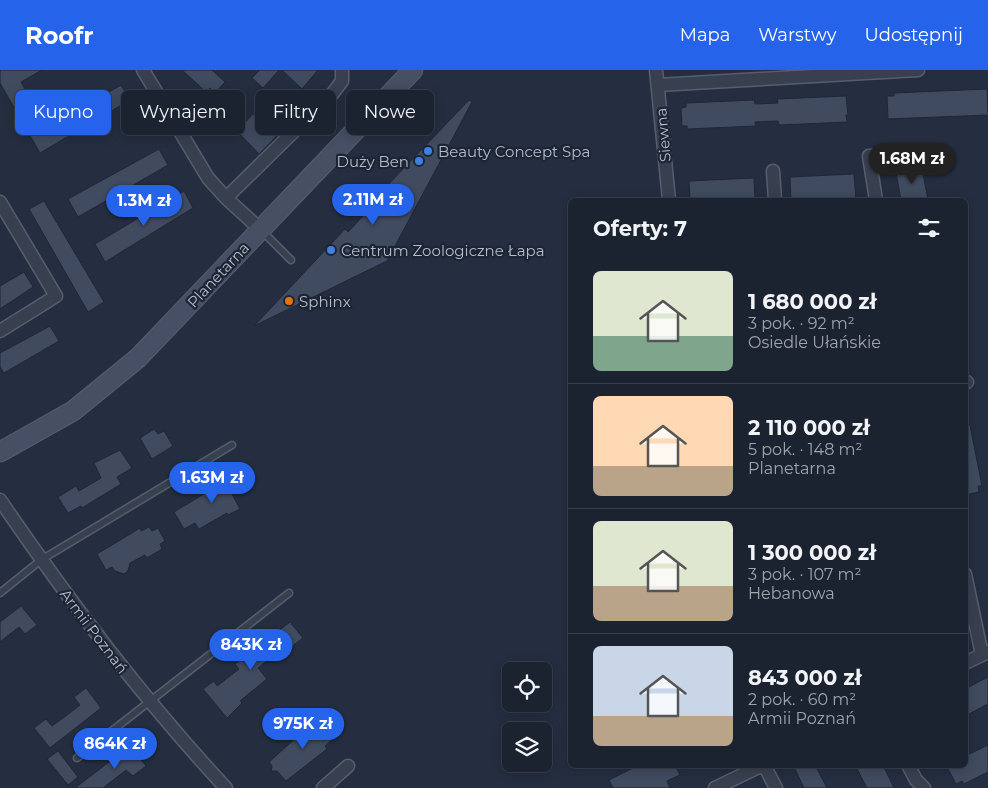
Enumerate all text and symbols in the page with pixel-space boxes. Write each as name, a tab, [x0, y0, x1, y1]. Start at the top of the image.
text: Roofr	[25, 21, 94, 50]
text: Mapa	[680, 24, 730, 46]
text: Warstwy	[758, 24, 836, 46]
text: Udostępnij	[864, 24, 963, 46]
chip: Kupno	[15, 90, 111, 135]
chip: Wynajem	[121, 90, 245, 135]
chip: Filtry	[255, 90, 336, 135]
chip: Nowe	[346, 90, 434, 135]
street label: Siewna	[651, 107, 675, 163]
place label: Beauty Concept Spa	[438, 142, 590, 161]
pin: 1.68M zł	[860, 142, 964, 185]
marker: Beauty Concept Spa	[422, 145, 434, 157]
text: 1.68M zł	[880, 149, 944, 168]
place label: Duży Ben	[337, 152, 409, 171]
marker: Duży Ben	[413, 155, 425, 167]
pin: 1.3M zł	[98, 184, 190, 227]
pin: 2.11M zł	[321, 184, 425, 226]
text: 2.11M zł	[343, 190, 403, 209]
text: 1.3M zł	[117, 191, 171, 210]
icon: filters	[915, 214, 943, 242]
text: Oferty: 7	[593, 216, 687, 241]
street label: Planetarna	[183, 238, 253, 312]
place label: Centrum Zoologiczne Łapa	[341, 241, 544, 260]
marker: Centrum Zoologiczne Łapa	[325, 244, 337, 256]
text: 1 680 000 zł	[748, 289, 877, 314]
icon: home	[633, 291, 693, 351]
place label: Sphinx	[299, 292, 351, 311]
marker: Sphinx	[283, 295, 295, 307]
text: 3 pok. · 92 m²	[748, 314, 855, 333]
text: Osiedle Ułańskie	[748, 333, 881, 352]
text: 2 110 000 zł	[748, 415, 870, 440]
icon: home	[633, 416, 693, 476]
text: 5 pok. · 148 m²	[748, 440, 862, 459]
text: Planetarna	[748, 459, 836, 478]
pin: 1.63M zł	[160, 462, 264, 504]
text: 1.63M zł	[180, 468, 244, 487]
text: 1 300 000 zł	[748, 540, 876, 565]
icon: home	[633, 541, 693, 601]
text: 3 pok. · 107 m²	[748, 565, 861, 584]
text: Hebanowa	[748, 584, 835, 603]
street label: Armii Poznań	[56, 585, 132, 677]
pin: 843K zł	[205, 628, 297, 671]
text: 843K zł	[220, 635, 282, 654]
map controls	[502, 662, 552, 772]
button: locate	[502, 662, 552, 712]
text: 843 000 zł	[748, 665, 862, 690]
icon: home	[633, 666, 693, 726]
text: 2 pok. · 60 m²	[748, 690, 856, 709]
pin: 975K zł	[257, 708, 349, 750]
text: Armii Poznań	[748, 709, 856, 728]
text: 975K zł	[273, 714, 333, 733]
button: layers	[502, 722, 552, 772]
pin: 864K zł	[69, 728, 161, 770]
text: 864K zł	[84, 734, 146, 753]

